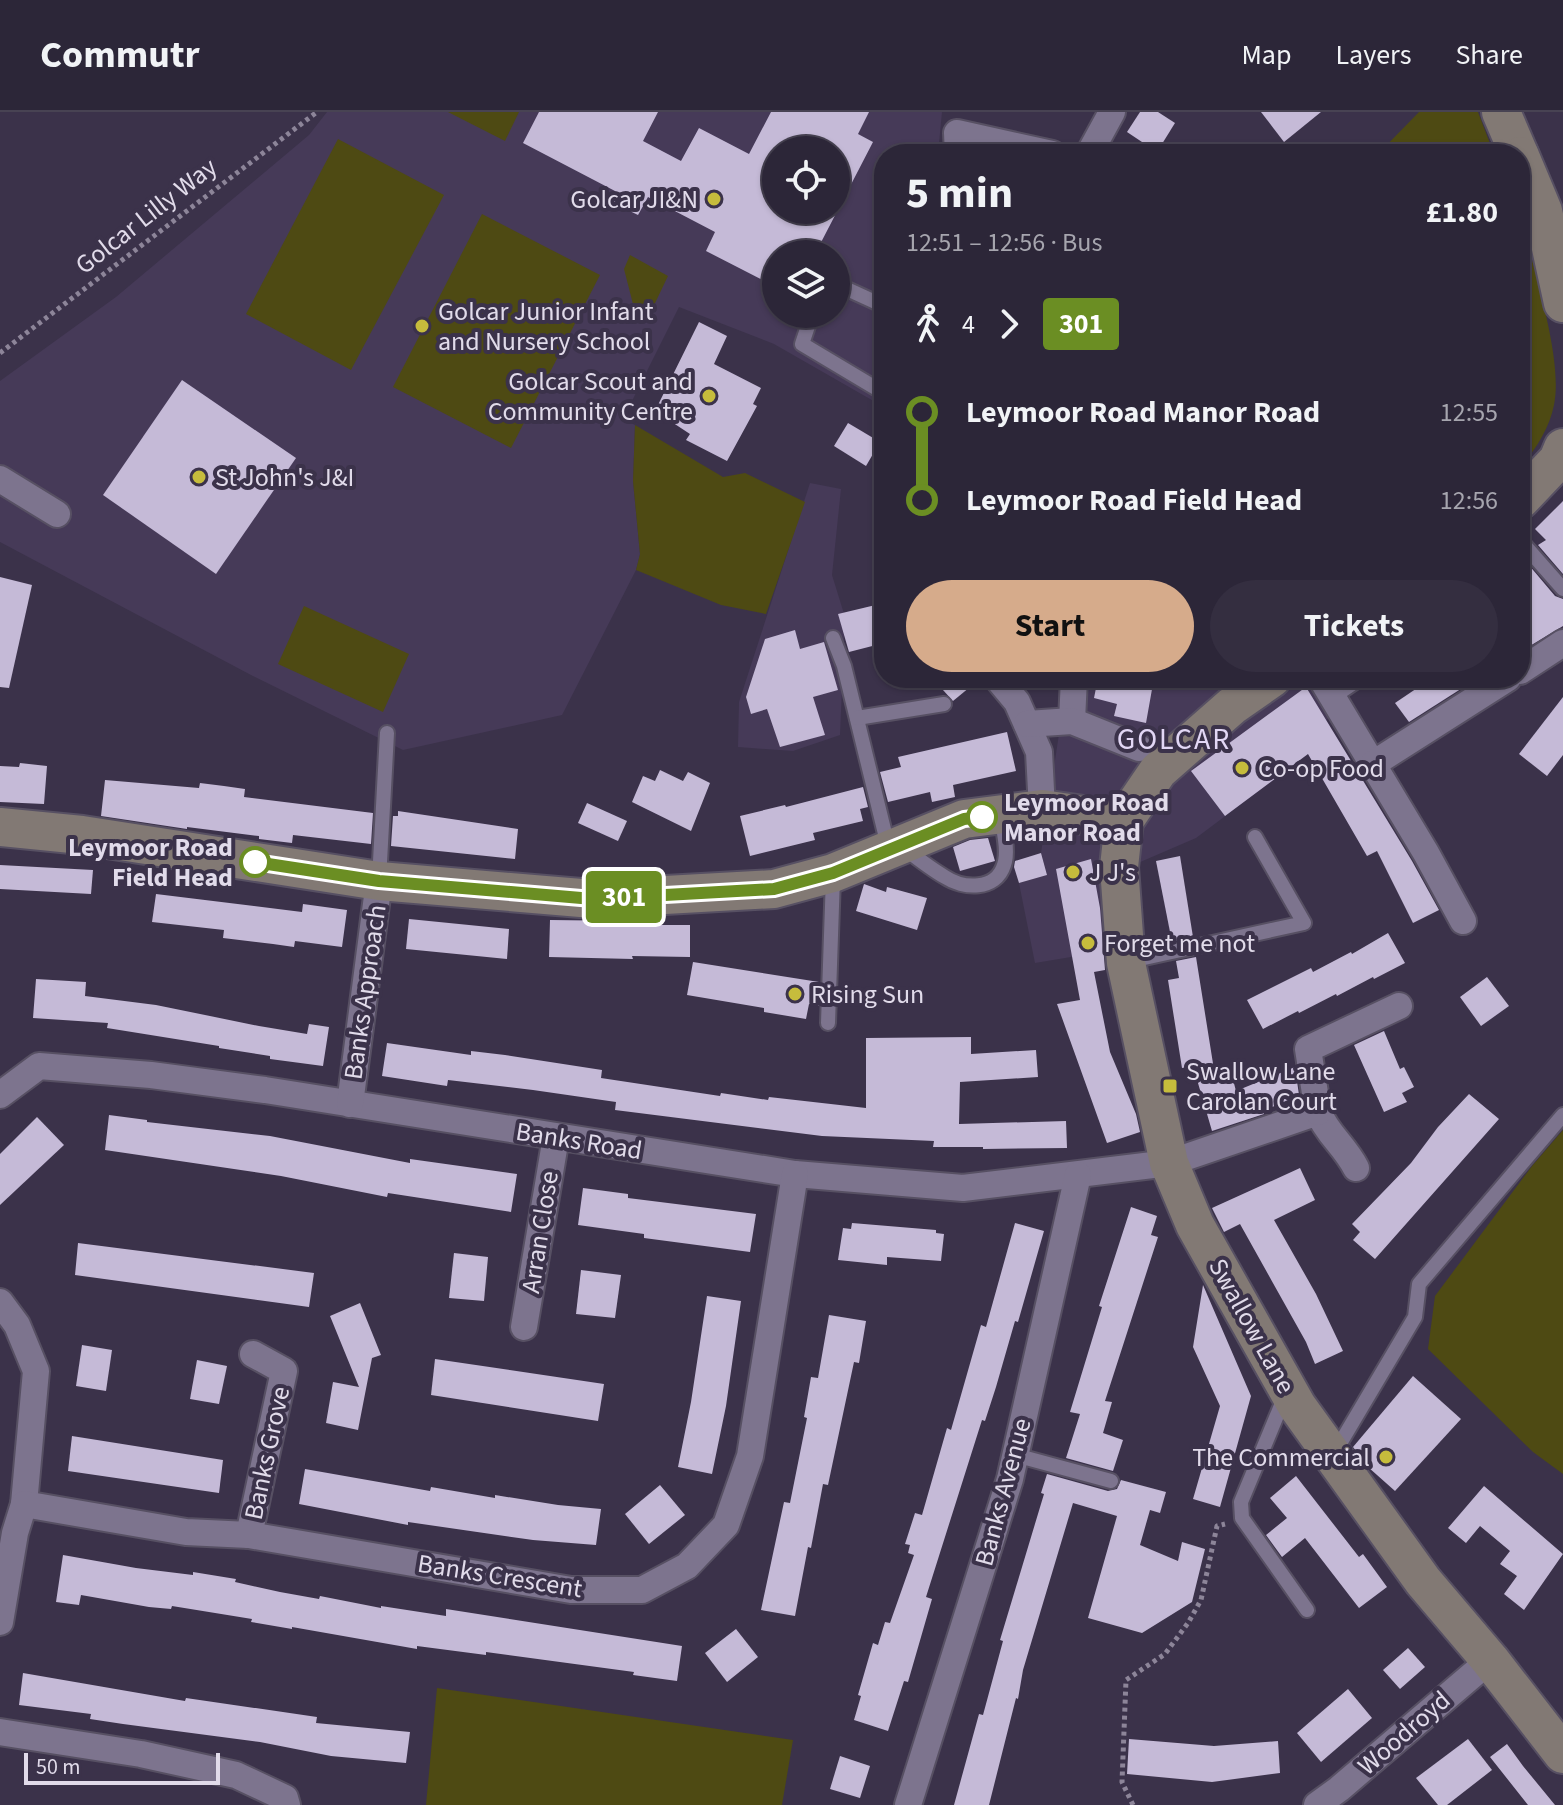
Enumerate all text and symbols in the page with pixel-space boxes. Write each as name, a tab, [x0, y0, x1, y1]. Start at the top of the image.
text: Commutr	[40, 28, 200, 82]
text: Map	[1241, 35, 1291, 75]
text: Layers	[1335, 35, 1411, 75]
text: Share	[1455, 35, 1523, 75]
map controls	[762, 136, 850, 328]
button: locate	[762, 136, 850, 224]
street label: Golcar Lilly Way	[67, 149, 225, 283]
text: 5 min	[906, 162, 1013, 225]
place label: Golcar JI&N	[570, 181, 698, 218]
marker: Golcar JI&N	[705, 190, 723, 208]
text: £1.80	[1426, 191, 1498, 234]
text: 12:51 – 12:56 · Bus	[906, 224, 1102, 261]
button: layers	[762, 240, 850, 328]
place label: Golcar Junior Infant and Nursery School	[438, 293, 654, 360]
icon: walk	[906, 302, 950, 346]
icon: forward	[987, 302, 1031, 346]
text: 301	[1059, 304, 1103, 344]
text: 4	[962, 306, 975, 343]
marker: Golcar Junior Infant and Nursery School	[413, 317, 431, 335]
place label: Golcar Scout and Community Centre	[488, 363, 693, 430]
marker: Golcar Scout and Community Centre	[700, 387, 718, 405]
text: Leymoor Road Manor Road	[966, 391, 1320, 434]
text: 12:55	[1440, 394, 1498, 431]
place label: St John's J&I	[215, 459, 354, 496]
marker: St John's J&I	[190, 468, 208, 486]
text: Leymoor Road Field Head	[966, 479, 1302, 522]
text: 12:56	[1440, 482, 1498, 519]
button: Start	[906, 580, 1194, 672]
button: Tickets	[1210, 580, 1498, 672]
district label: GOLCAR	[1117, 718, 1231, 761]
place label: Co-op Food	[1258, 750, 1384, 787]
marker: Co-op Food	[1233, 759, 1251, 777]
place label: Leymoor Road Manor Road	[1004, 784, 1169, 851]
marker: Leymoor Road Manor Road	[967, 802, 997, 832]
place label: Leymoor Road Field Head	[68, 829, 233, 896]
marker: Leymoor Road Field Head	[240, 847, 270, 877]
place label: J J's	[1089, 854, 1136, 891]
marker: J J's	[1064, 863, 1082, 881]
line badge: 301	[578, 871, 670, 923]
text: 301	[602, 877, 646, 917]
street label: Banks Approach	[334, 902, 396, 1082]
place label: Forget me not	[1104, 925, 1255, 962]
marker: Forget me not	[1079, 934, 1097, 952]
place label: Rising Sun	[811, 976, 924, 1013]
marker: Rising Sun	[786, 985, 804, 1003]
place label: Swallow Lane Carolan Court	[1186, 1053, 1337, 1120]
marker: Swallow Lane Carolan Court	[1161, 1077, 1179, 1095]
street label: Banks Road	[513, 1113, 645, 1169]
street label: Arran Close	[512, 1168, 568, 1296]
street label: Swallow Lane	[1200, 1252, 1304, 1400]
street label: Banks Grove	[235, 1383, 299, 1523]
street label: Banks Avenue	[965, 1414, 1041, 1570]
place label: The Commercial	[1192, 1439, 1370, 1476]
marker: The Commercial	[1377, 1448, 1395, 1466]
street label: Banks Crescent	[415, 1545, 585, 1607]
street label: Woodroyd	[1349, 1682, 1459, 1784]
scale bar	[24, 1749, 220, 1785]
text: 50 m	[36, 1751, 81, 1783]

